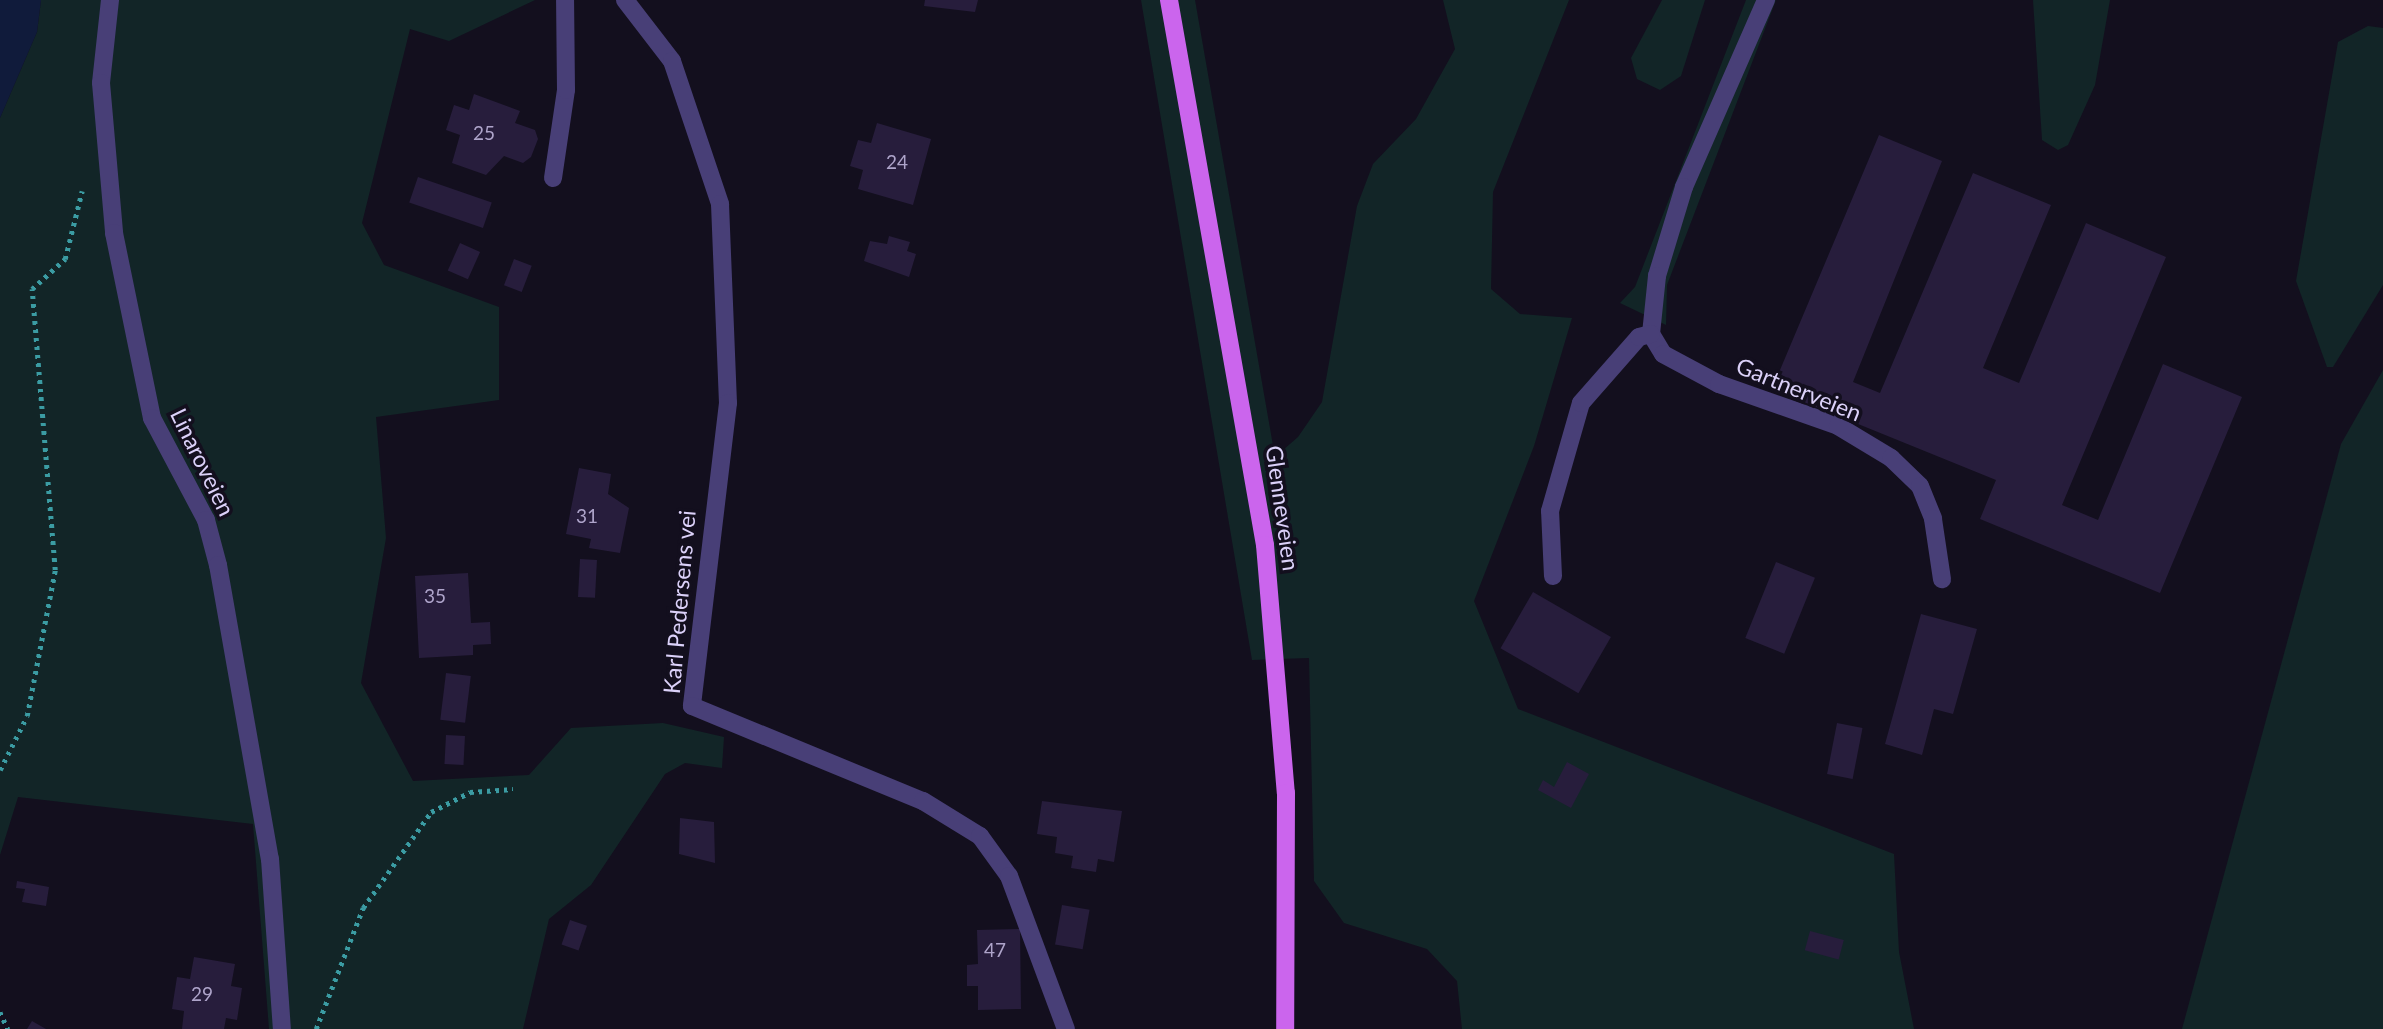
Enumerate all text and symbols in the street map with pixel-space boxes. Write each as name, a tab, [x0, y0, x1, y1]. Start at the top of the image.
house number: 25	[473, 122, 495, 144]
house number: 24	[886, 151, 908, 173]
street label: Gartnerveien	[1732, 351, 1866, 427]
street label: Linaroveien	[165, 404, 241, 520]
street label: Glenneveien	[1261, 444, 1305, 572]
house number: 31	[576, 505, 598, 527]
street label: Karl Pedersens vei	[657, 509, 701, 695]
house number: 35	[424, 585, 446, 607]
house number: 47	[984, 939, 1006, 961]
house number: 29	[191, 983, 213, 1005]

